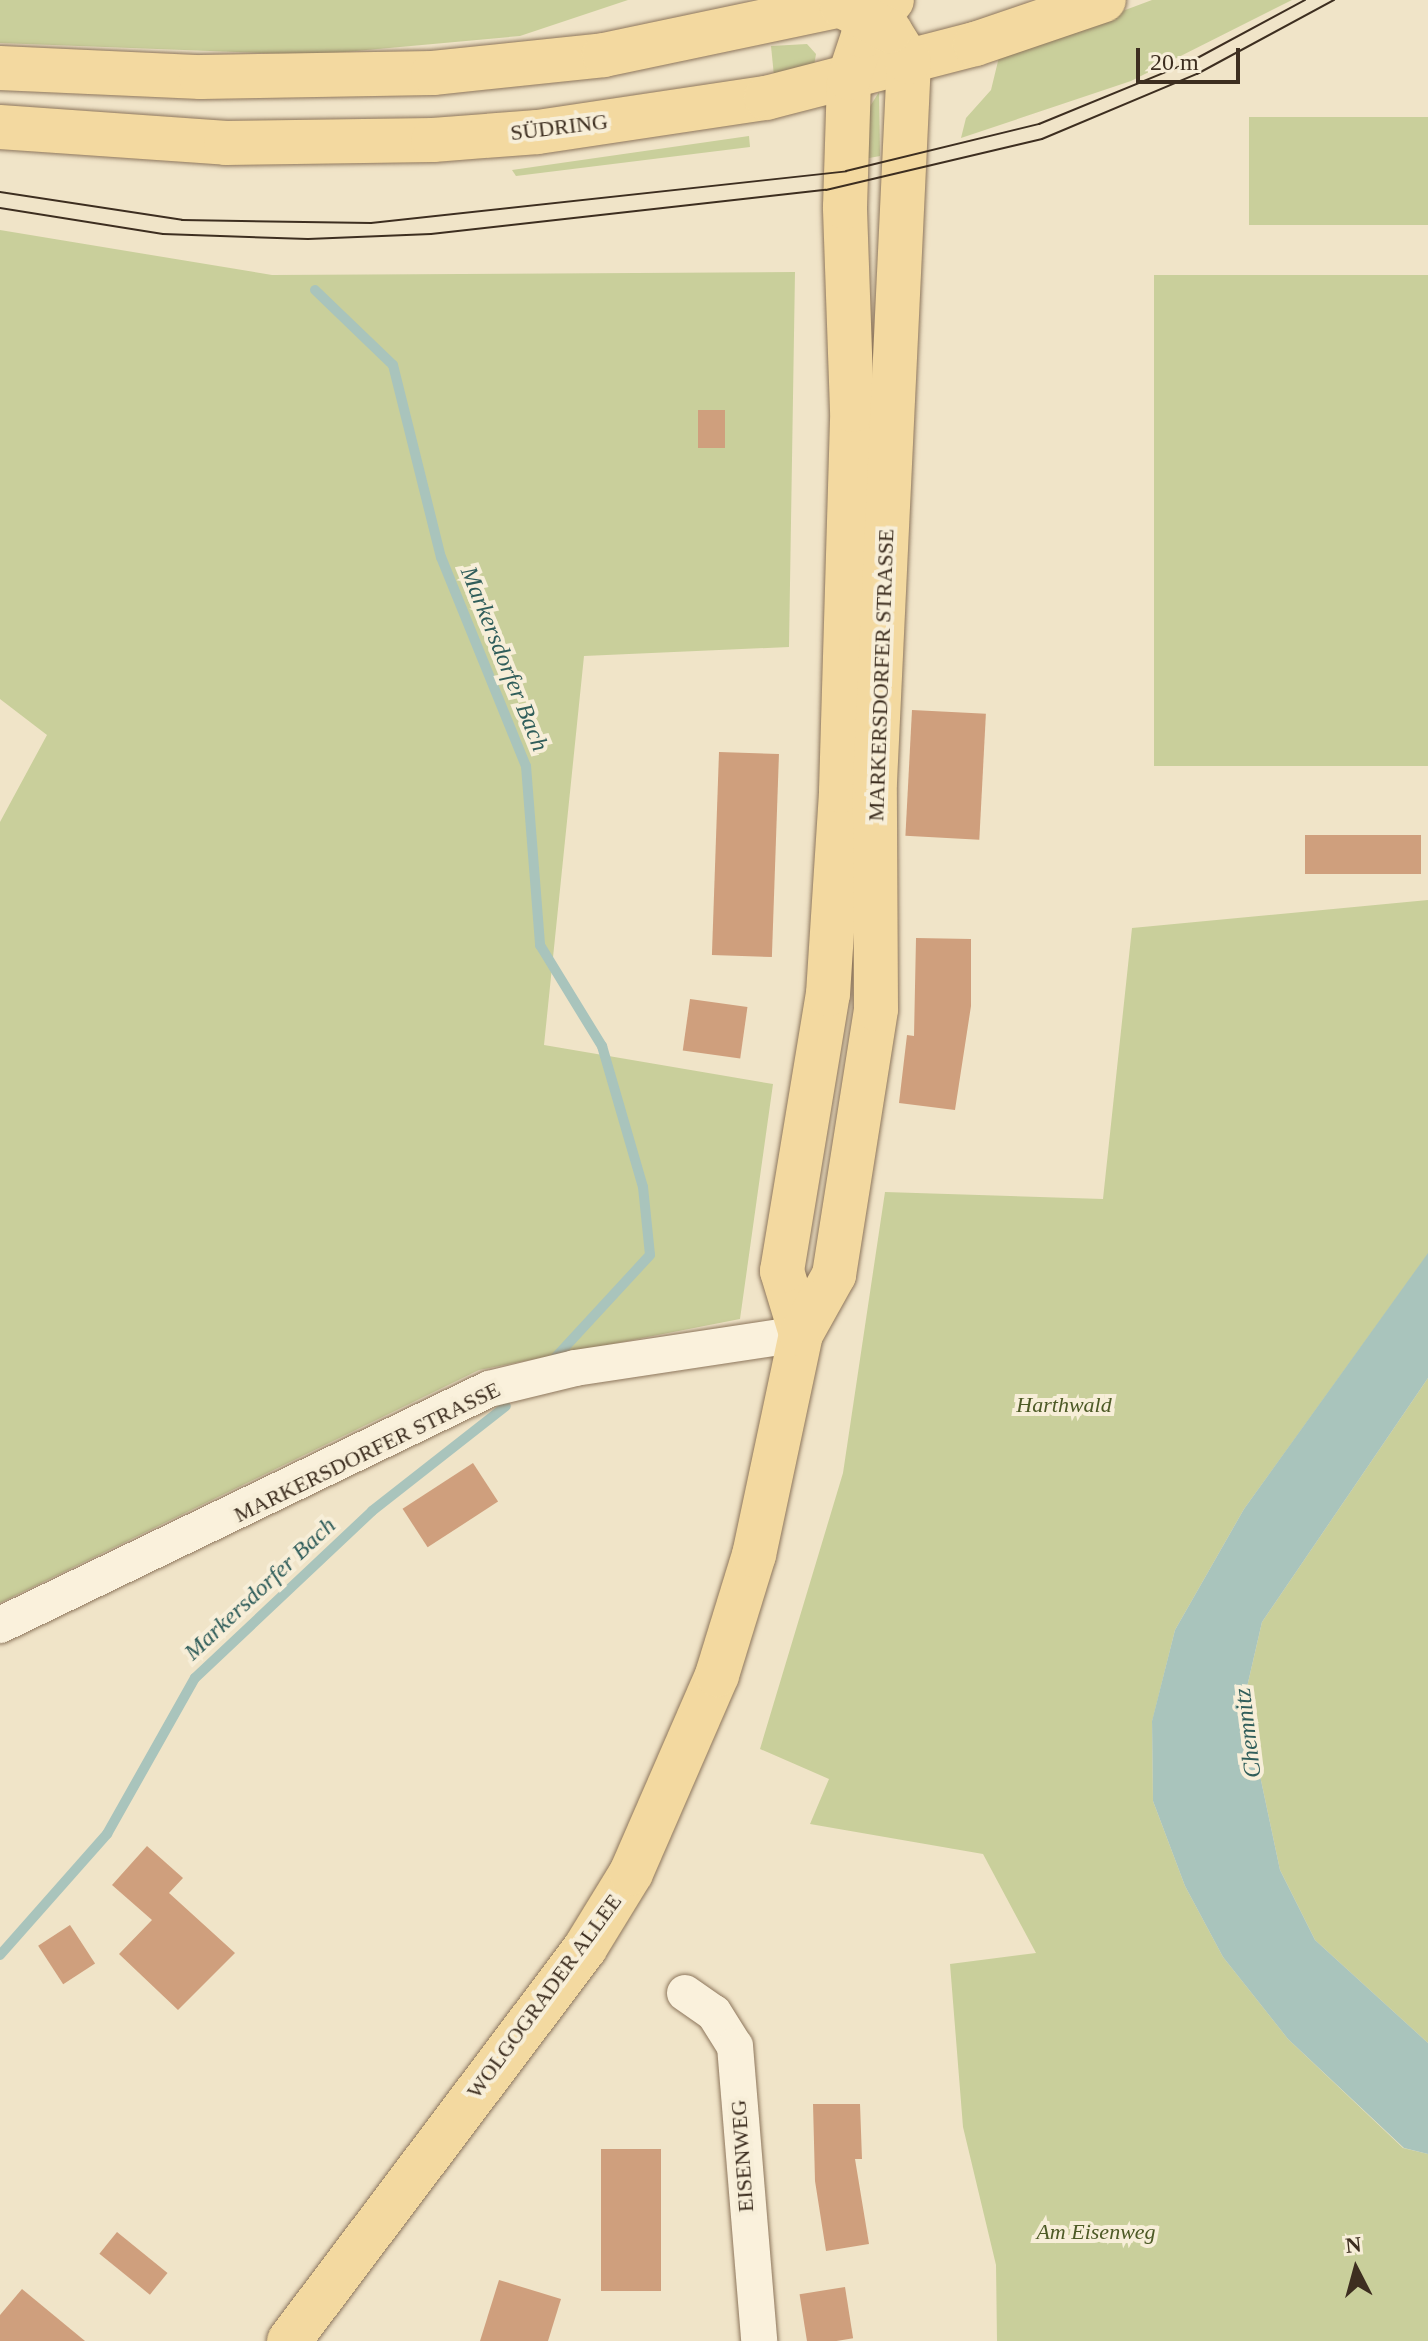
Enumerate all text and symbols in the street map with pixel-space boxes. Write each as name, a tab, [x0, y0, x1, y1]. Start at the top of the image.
scale bar	[1140, 32, 1244, 82]
text: 20 m	[1150, 49, 1199, 75]
street label: SÜDRING	[509, 108, 609, 146]
street label: MARKERSDORFER STRASSE	[863, 528, 899, 822]
water label: Markersdorfer Bach	[454, 562, 554, 756]
street label: MARKERSDORFER STRASSE	[230, 1376, 504, 1528]
park label: Harthwald	[1016, 1392, 1112, 1418]
water label: Markersdorfer Bach	[178, 1511, 342, 1667]
water label: Chemnitz	[1228, 1686, 1268, 1780]
street label: WOLGOGRADER ALLEE	[461, 1888, 627, 2104]
street label: EISENWEG	[725, 2099, 759, 2213]
park label: Am Eisenweg	[1036, 2219, 1156, 2245]
north arrow	[1316, 2229, 1396, 2309]
text: N	[1344, 2231, 1363, 2258]

